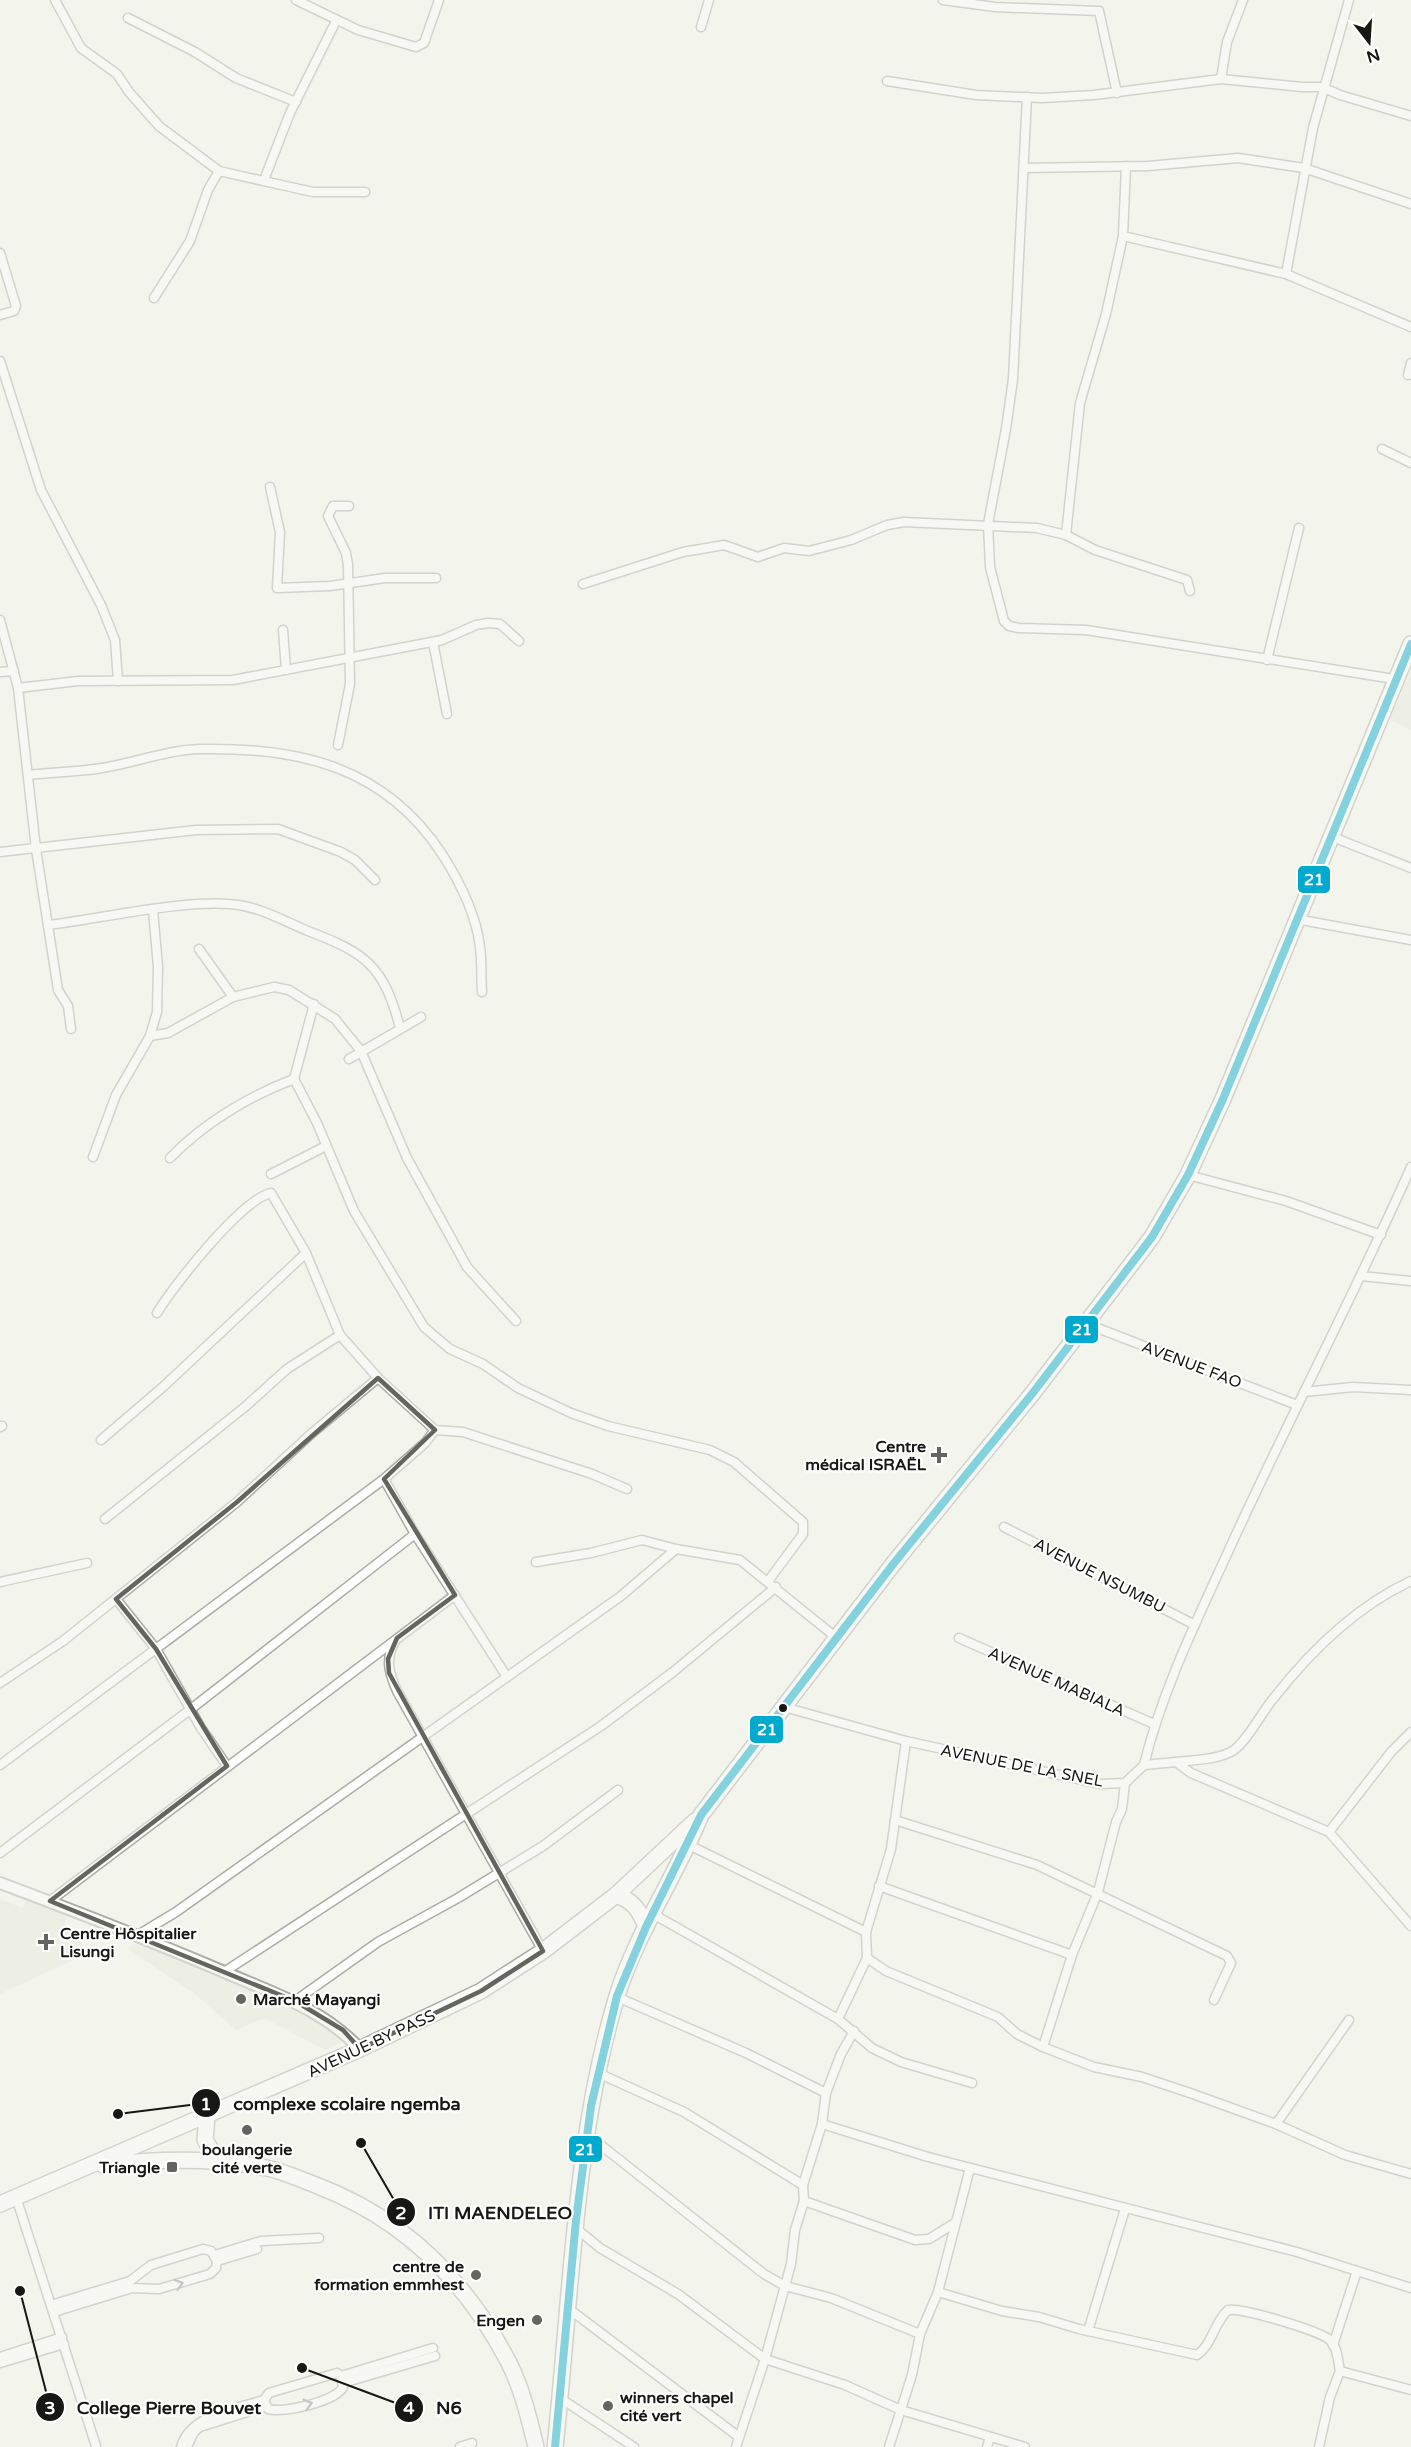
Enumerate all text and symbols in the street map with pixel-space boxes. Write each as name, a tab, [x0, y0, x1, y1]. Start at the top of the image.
north arrow	[1339, 12, 1399, 72]
text: N	[1364, 44, 1382, 67]
line badge: 21	[1297, 865, 1331, 894]
text: 21	[1304, 870, 1324, 890]
line badge: 21	[1064, 1315, 1099, 1344]
text: 21	[1072, 1320, 1092, 1340]
street label: AVENUE FAO	[1139, 1337, 1244, 1393]
place label: Centre médical ISRAËL	[805, 1437, 927, 1475]
marker: Centre médical ISRAËL	[930, 1446, 948, 1464]
street label: AVENUE NSUMBU	[1030, 1534, 1169, 1618]
street label: AVENUE MABIALA	[985, 1643, 1128, 1721]
unlabelled marker	[777, 1702, 789, 1714]
line badge: 21	[749, 1715, 784, 1744]
text: 21	[757, 1720, 777, 1740]
street label: AVENUE DE LA SNEL	[939, 1740, 1105, 1792]
place label: Centre Hôspitalier Lisungi	[60, 1924, 197, 1962]
marker: Centre Hôspitalier Lisungi	[37, 1933, 55, 1951]
place label: Marché Mayangi	[253, 1990, 380, 2010]
marker: Marché Mayangi	[234, 1992, 248, 2006]
street label: AVENUE BY PASS	[304, 2005, 439, 2082]
callout: complexe scolaire ngemba	[191, 2085, 472, 2121]
text: 1	[200, 2093, 212, 2115]
text: complexe scolaire ngemba	[233, 2093, 461, 2115]
marker: boulangerie cité verte	[240, 2123, 254, 2137]
line badge: 21	[568, 2135, 603, 2163]
place label: boulangerie cité verte	[202, 2140, 292, 2178]
text: 21	[575, 2140, 595, 2160]
place label: Triangle	[98, 2158, 160, 2178]
marker: Triangle	[165, 2160, 179, 2174]
callout: ITI MAENDELEO	[386, 2194, 584, 2230]
text: 2	[395, 2202, 407, 2224]
text: ITI MAENDELEO	[428, 2202, 572, 2224]
place label: centre de formation emmhest	[313, 2257, 465, 2295]
marker: centre de formation emmhest	[469, 2268, 483, 2282]
one-way arrow	[173, 2279, 184, 2291]
place label: Engen	[476, 2311, 525, 2331]
marker: Engen	[530, 2313, 544, 2327]
place label: winners chapel cité vert	[620, 2388, 734, 2426]
callout: College Pierre Bouvet	[35, 2389, 273, 2425]
callout: N6	[394, 2390, 474, 2426]
text: 3	[44, 2397, 56, 2419]
text: College Pierre Bouvet	[77, 2397, 261, 2419]
text: 4	[403, 2397, 415, 2419]
text: N6	[436, 2397, 462, 2419]
one-way arrow	[302, 2399, 313, 2411]
marker: winners chapel cité vert	[601, 2399, 615, 2413]

